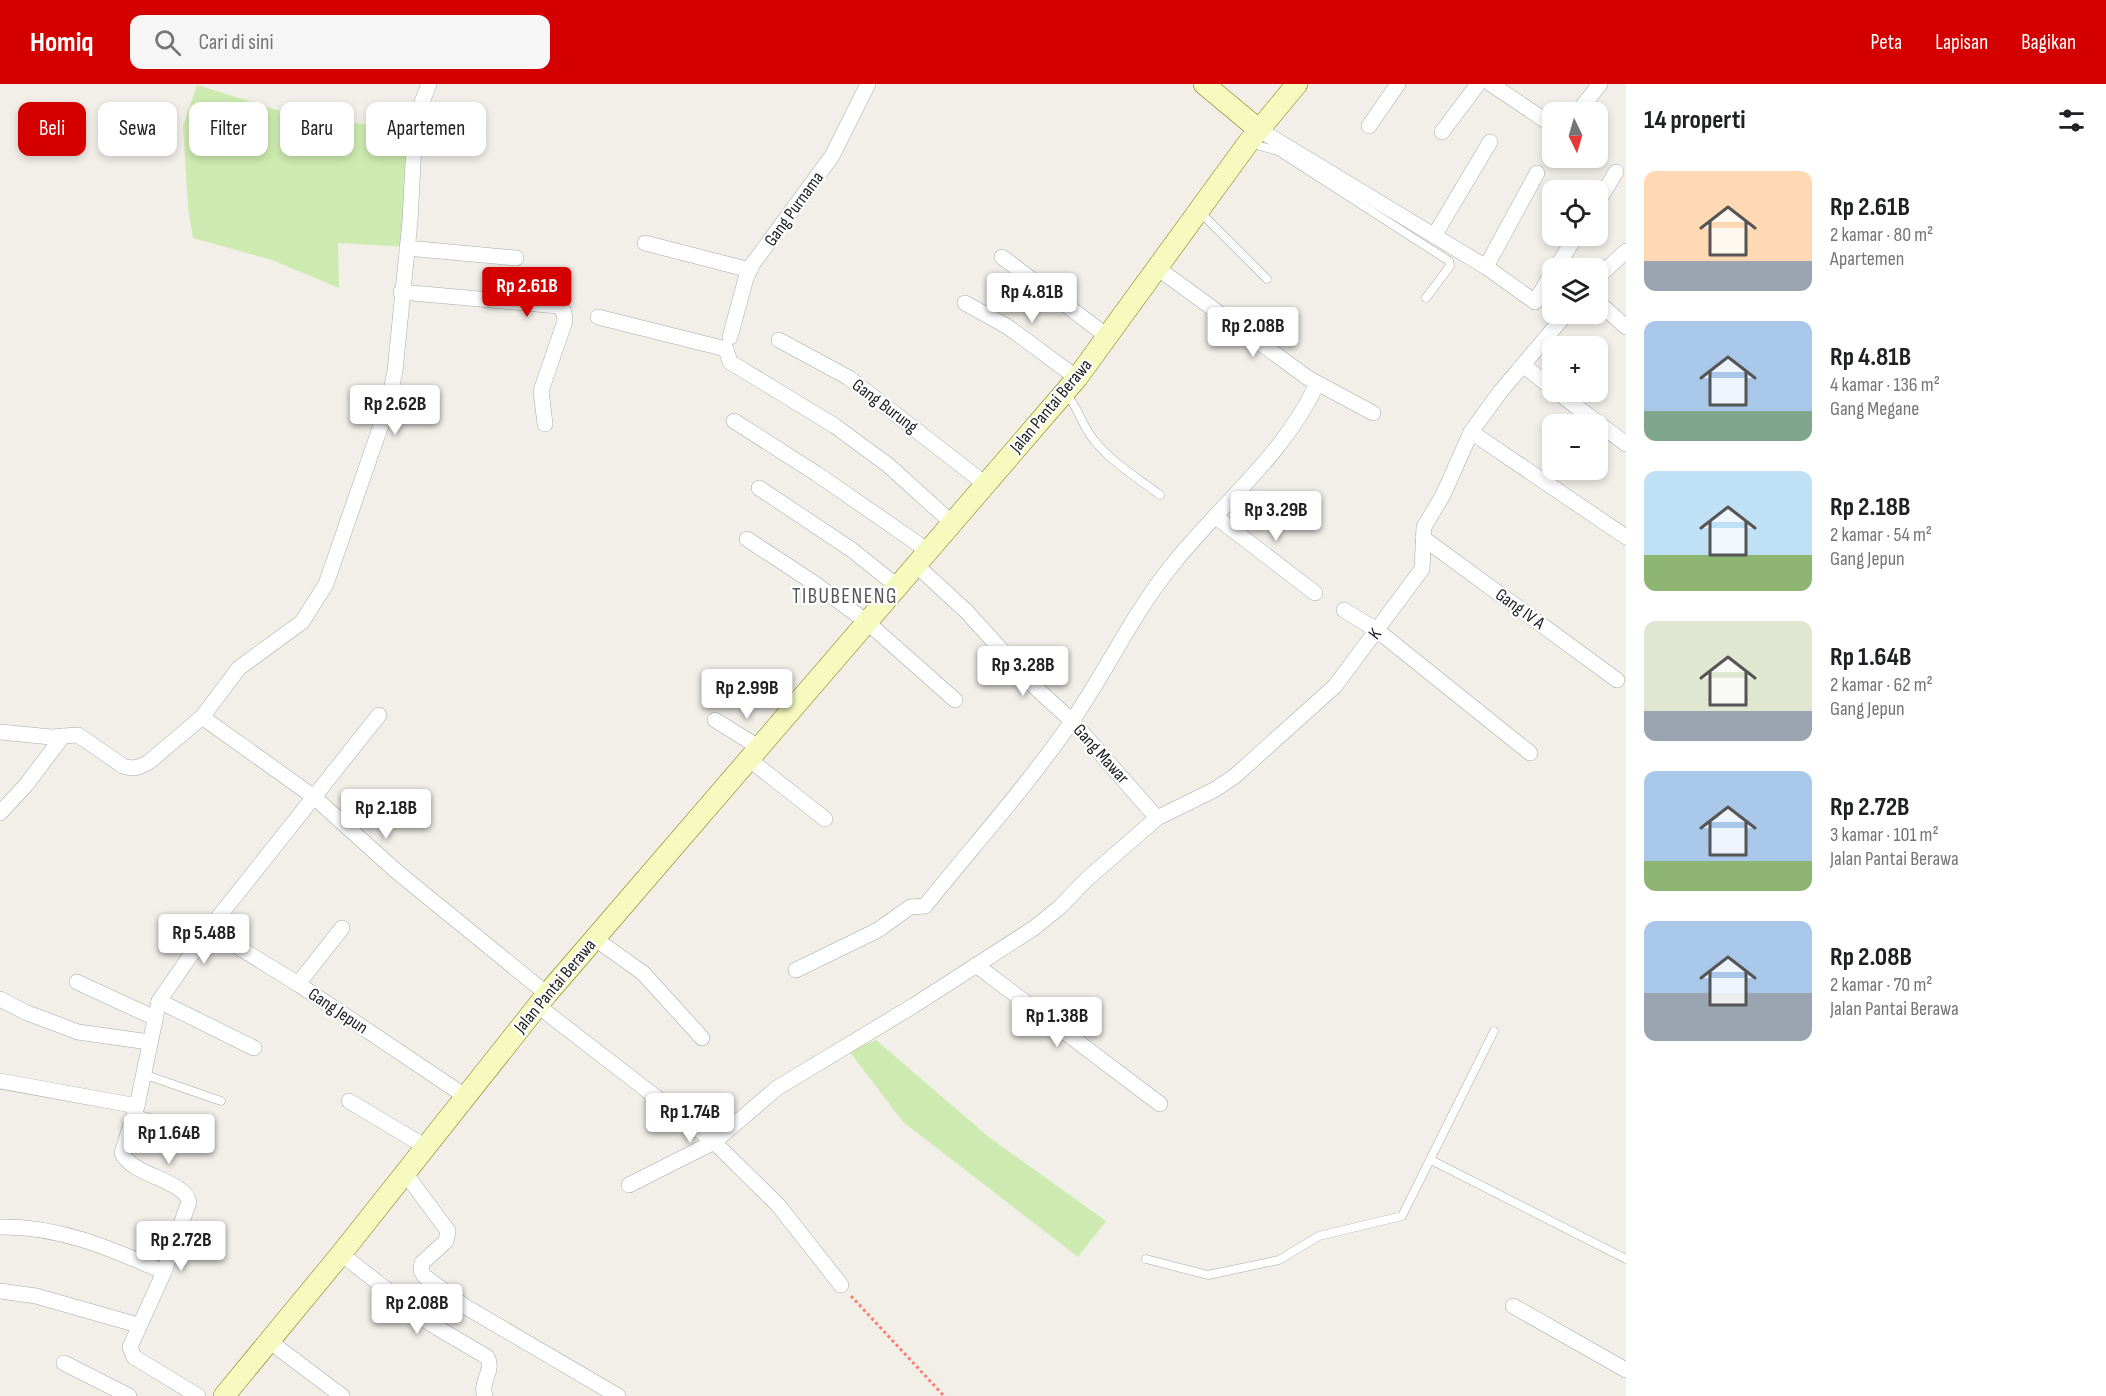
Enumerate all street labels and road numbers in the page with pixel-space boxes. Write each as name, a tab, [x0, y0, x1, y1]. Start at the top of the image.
street label: Gang Purnama	[760, 168, 828, 250]
street label: Jalan Pantai Berawa	[1005, 355, 1096, 458]
street label: Gang Burung	[848, 375, 922, 437]
street label: Gang IV A	[1491, 584, 1549, 634]
street label: K	[1364, 624, 1386, 644]
street label: Gang Mawar	[1069, 720, 1133, 788]
street label: Jalan Pantai Berawa	[509, 935, 600, 1038]
street label: Gang Jepun	[304, 984, 372, 1038]

